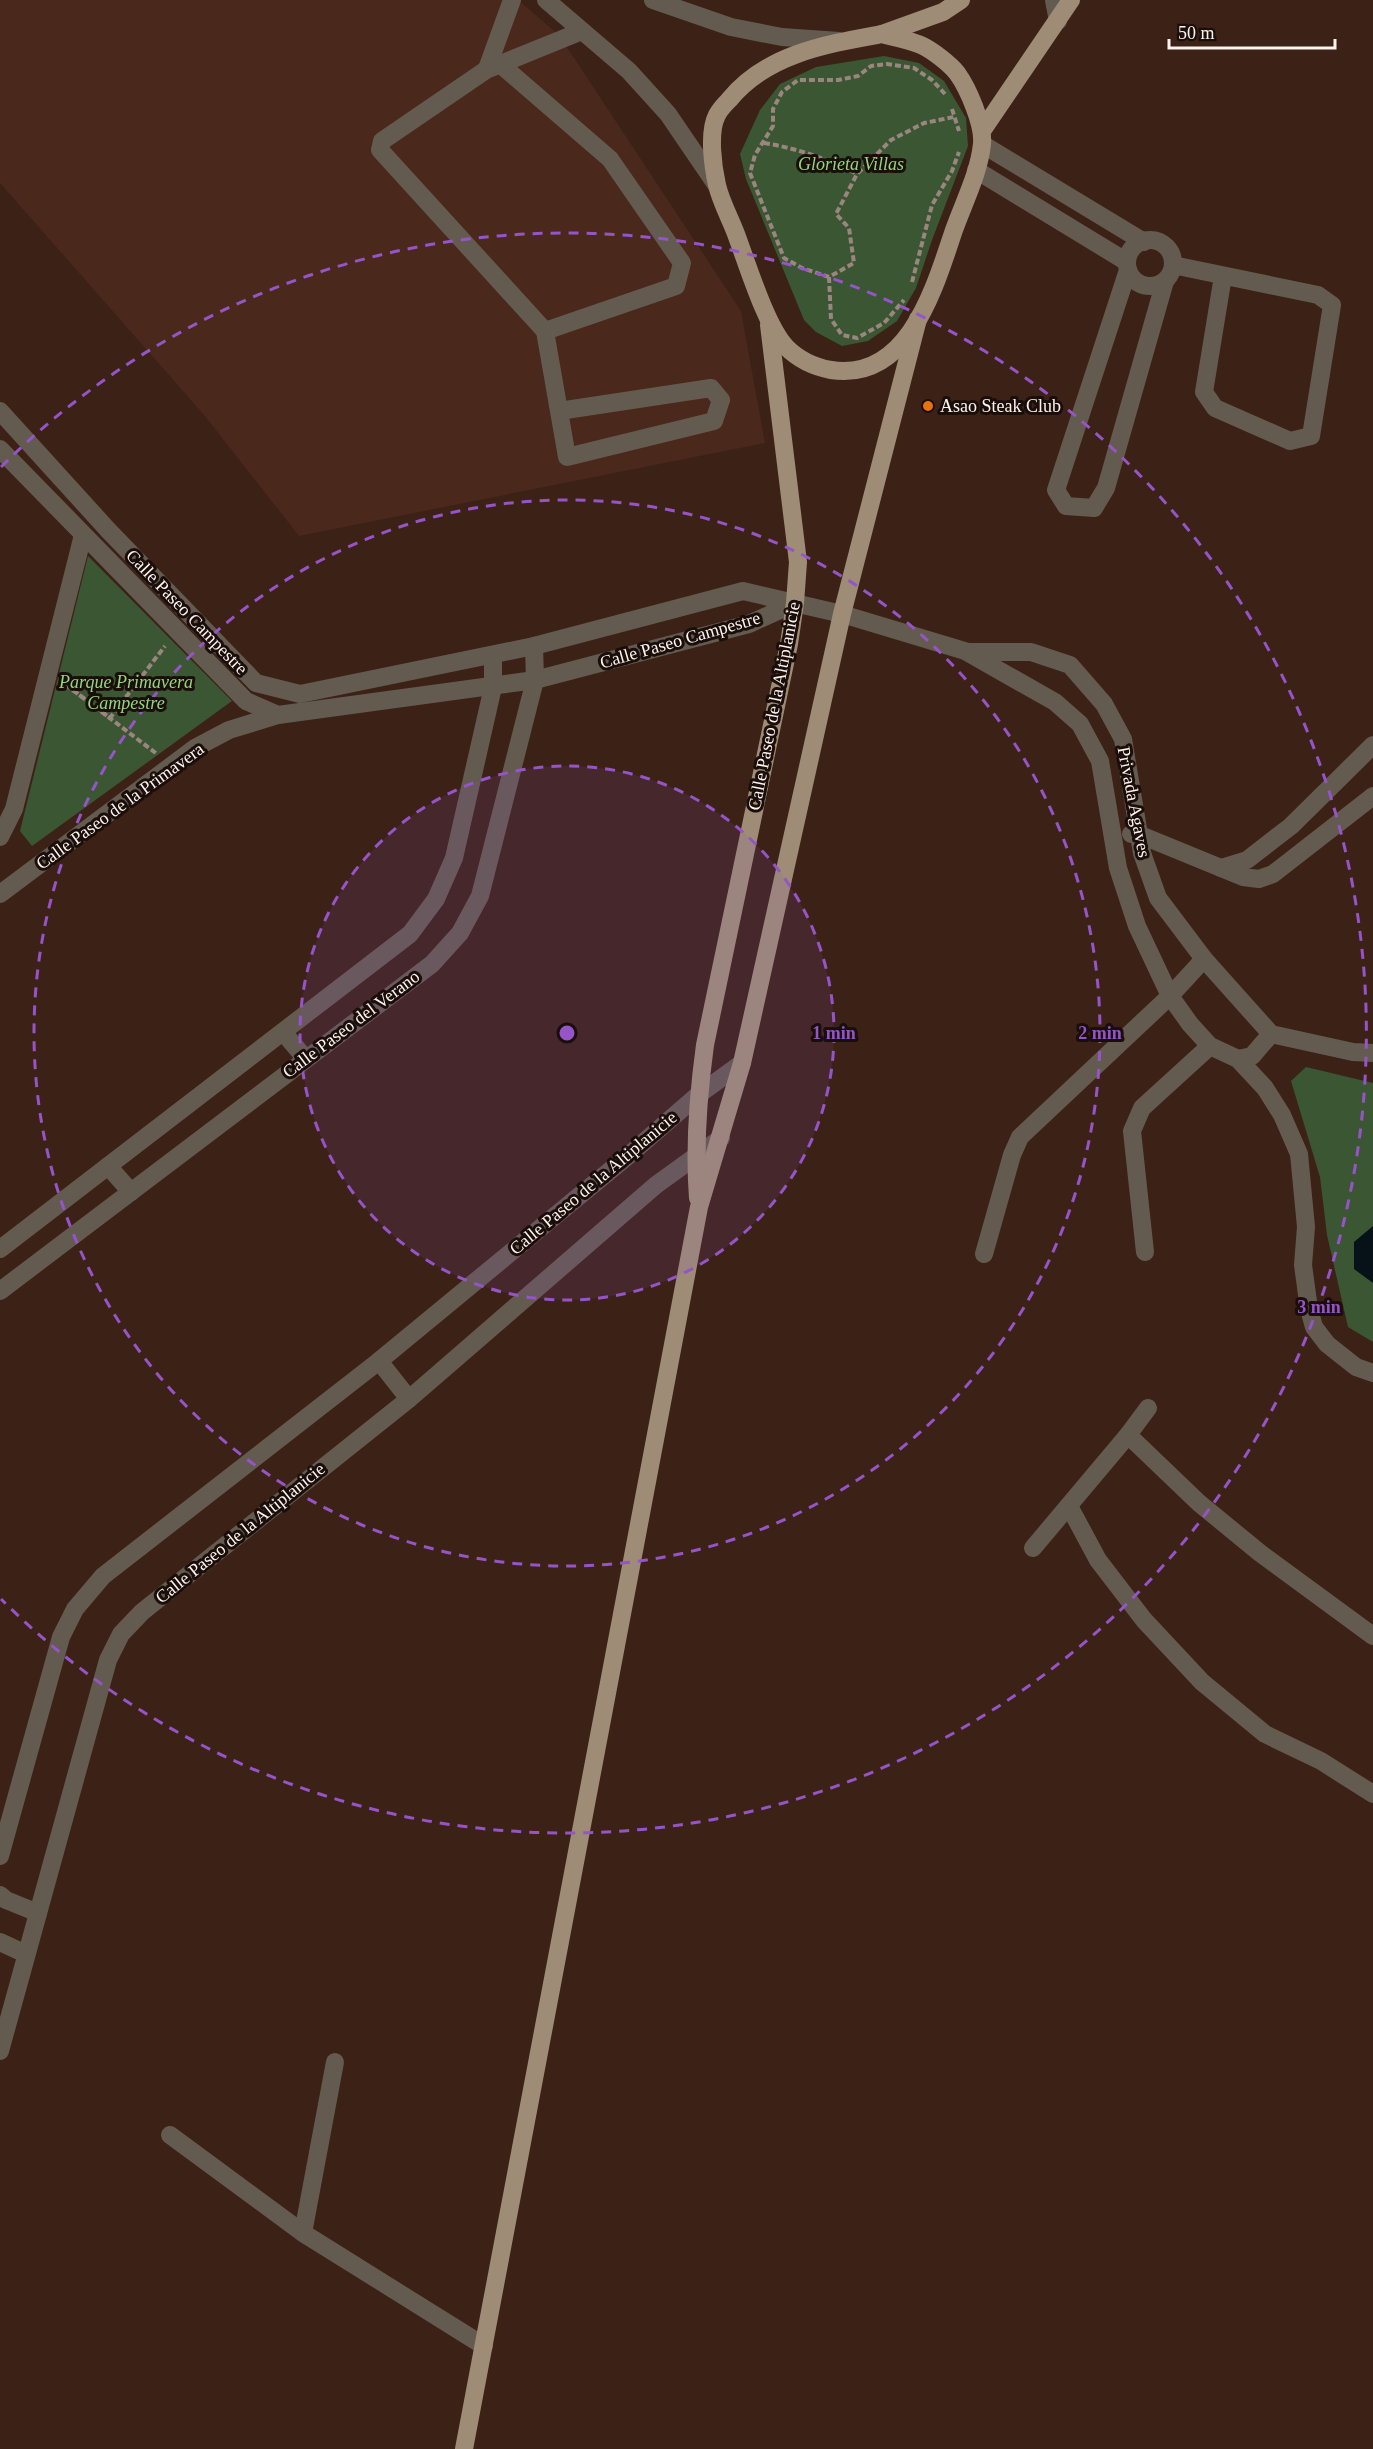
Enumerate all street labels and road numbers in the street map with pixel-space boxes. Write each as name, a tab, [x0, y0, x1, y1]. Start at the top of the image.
street label: Calle Paseo Campestre	[122, 545, 252, 679]
street label: Calle Paseo de la Altiplanicie	[744, 600, 804, 812]
street label: Calle Paseo Campestre	[597, 608, 763, 672]
street label: Calle Paseo de la Primavera	[32, 739, 208, 873]
street label: Privada Agaves	[1113, 745, 1155, 859]
street label: Calle Paseo del Verano	[279, 966, 423, 1082]
street label: Calle Paseo de la Altiplanicie	[505, 1107, 681, 1259]
street label: Calle Paseo de la Altiplanicie	[151, 1459, 329, 1607]

